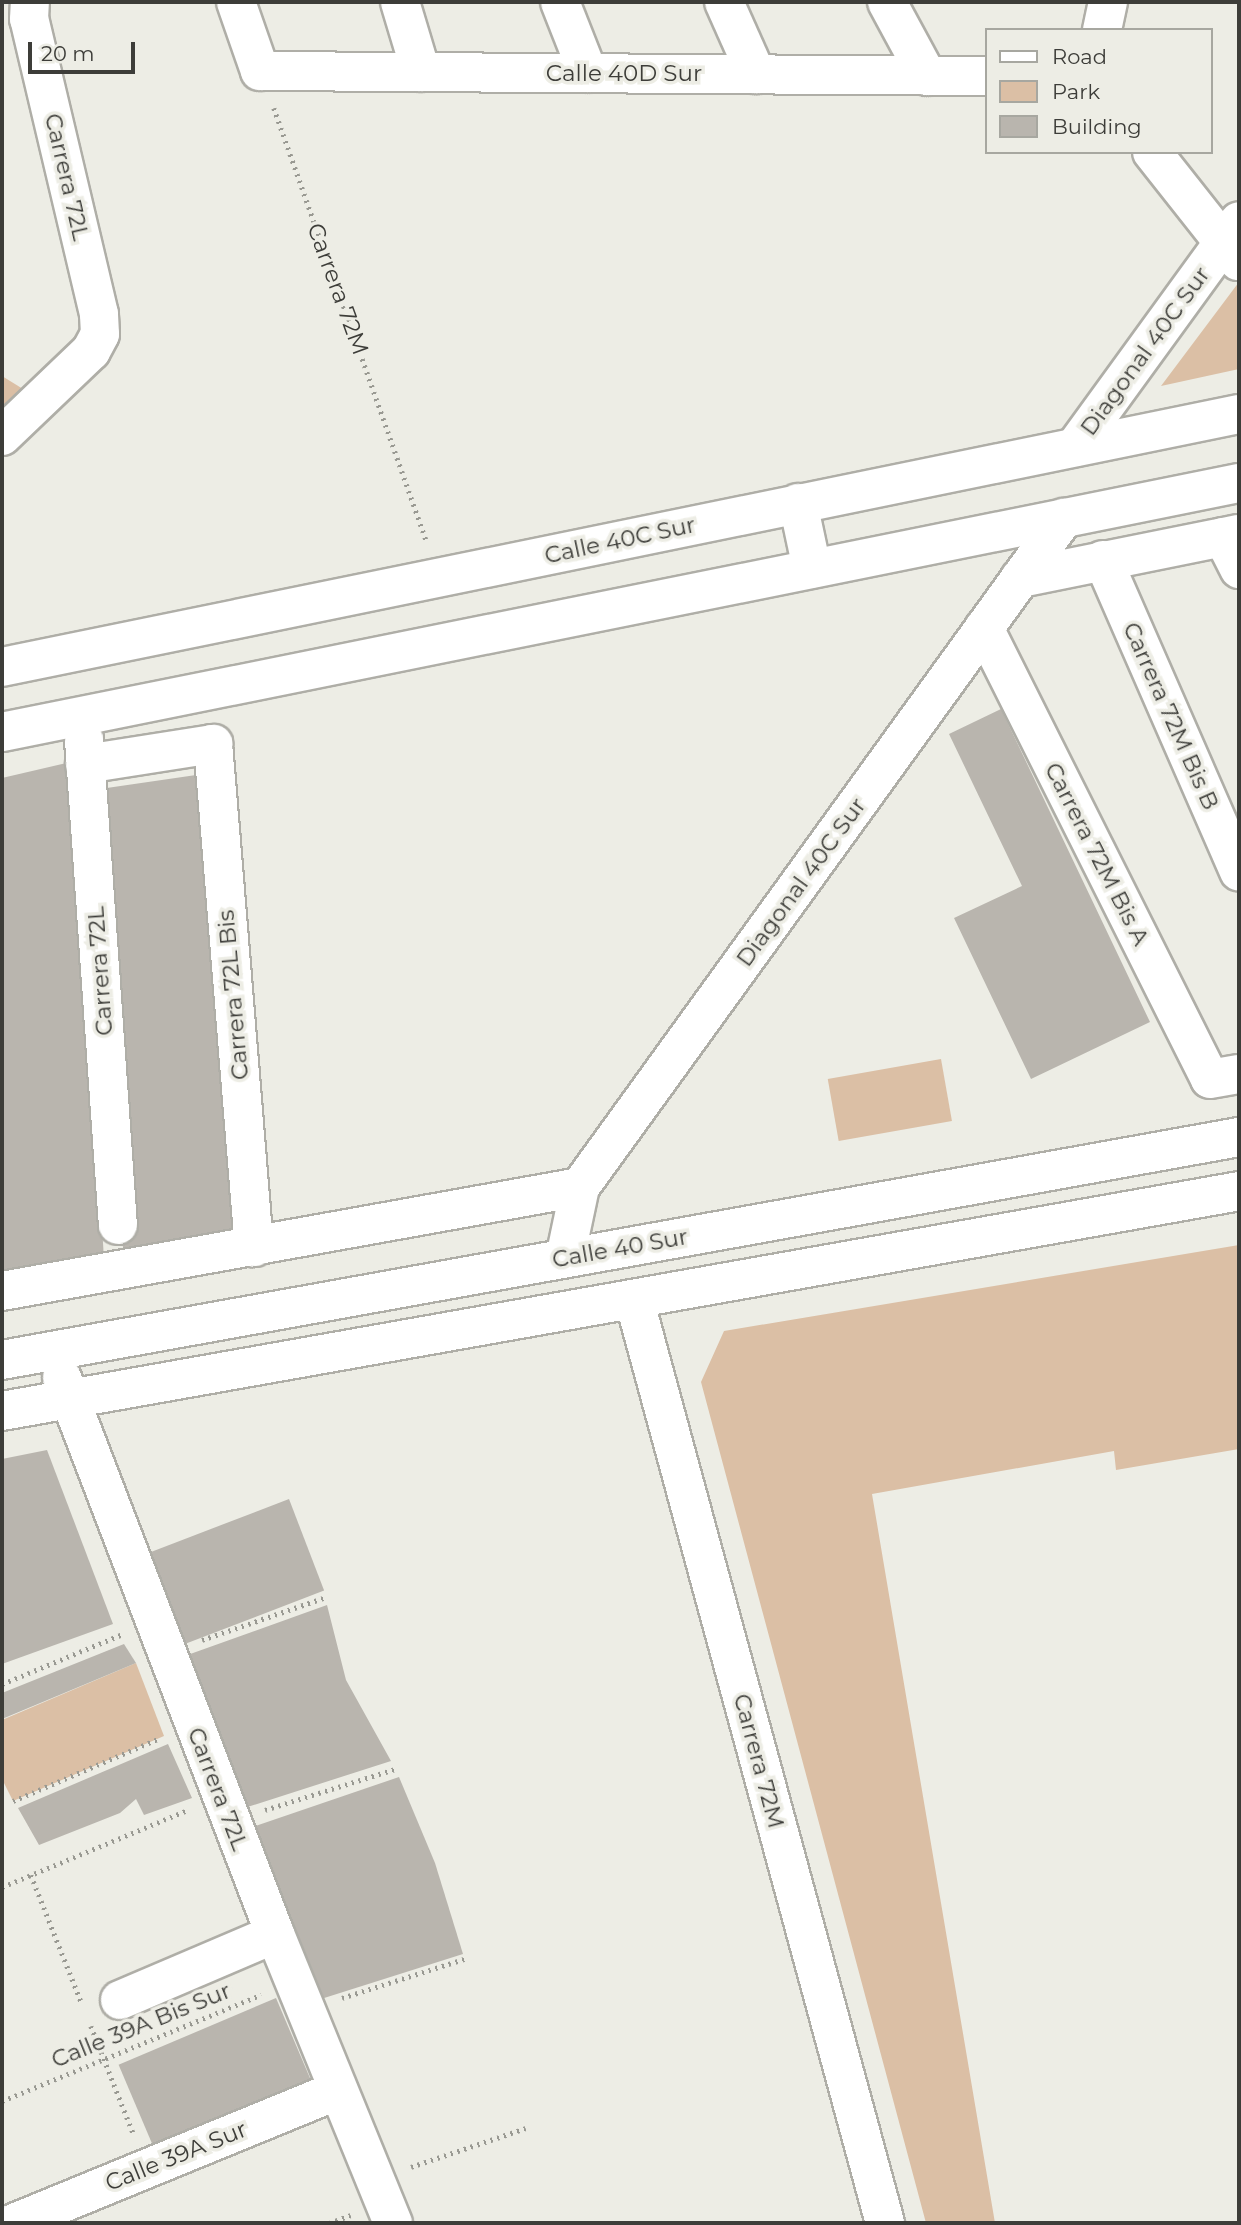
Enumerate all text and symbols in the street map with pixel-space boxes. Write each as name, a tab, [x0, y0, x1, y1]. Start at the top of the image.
scale bar	[32, 28, 138, 72]
legend	[986, 28, 1213, 154]
text: 20 m	[41, 41, 95, 66]
text: Road	[1052, 44, 1107, 69]
street label: Calle 40D Sur	[546, 59, 702, 87]
text: Park	[1052, 79, 1100, 104]
street label: Carrera 72L	[39, 111, 95, 243]
text: Building	[1052, 114, 1142, 139]
street label: Carrera 72M	[301, 219, 375, 359]
street label: Diagonal 40C Sur	[1075, 261, 1215, 441]
street label: Calle 40C Sur	[542, 511, 698, 569]
street label: Carrera 72M Bis B	[1117, 618, 1225, 814]
street label: Carrera 72M Bis A	[1039, 758, 1155, 950]
street label: Diagonal 40C Sur	[731, 792, 871, 972]
street label: Carrera 72L	[82, 905, 118, 1037]
street label: Carrera 72L Bis	[212, 909, 254, 1081]
street label: Calle 40 Sur	[550, 1222, 690, 1274]
street label: Carrera 72M	[728, 1691, 790, 1831]
street label: Carrera 72L	[182, 1724, 254, 1854]
street label: Calle 39A Bis Sur	[47, 1976, 235, 2074]
street label: Calle 39A Sur	[101, 2115, 251, 2197]

